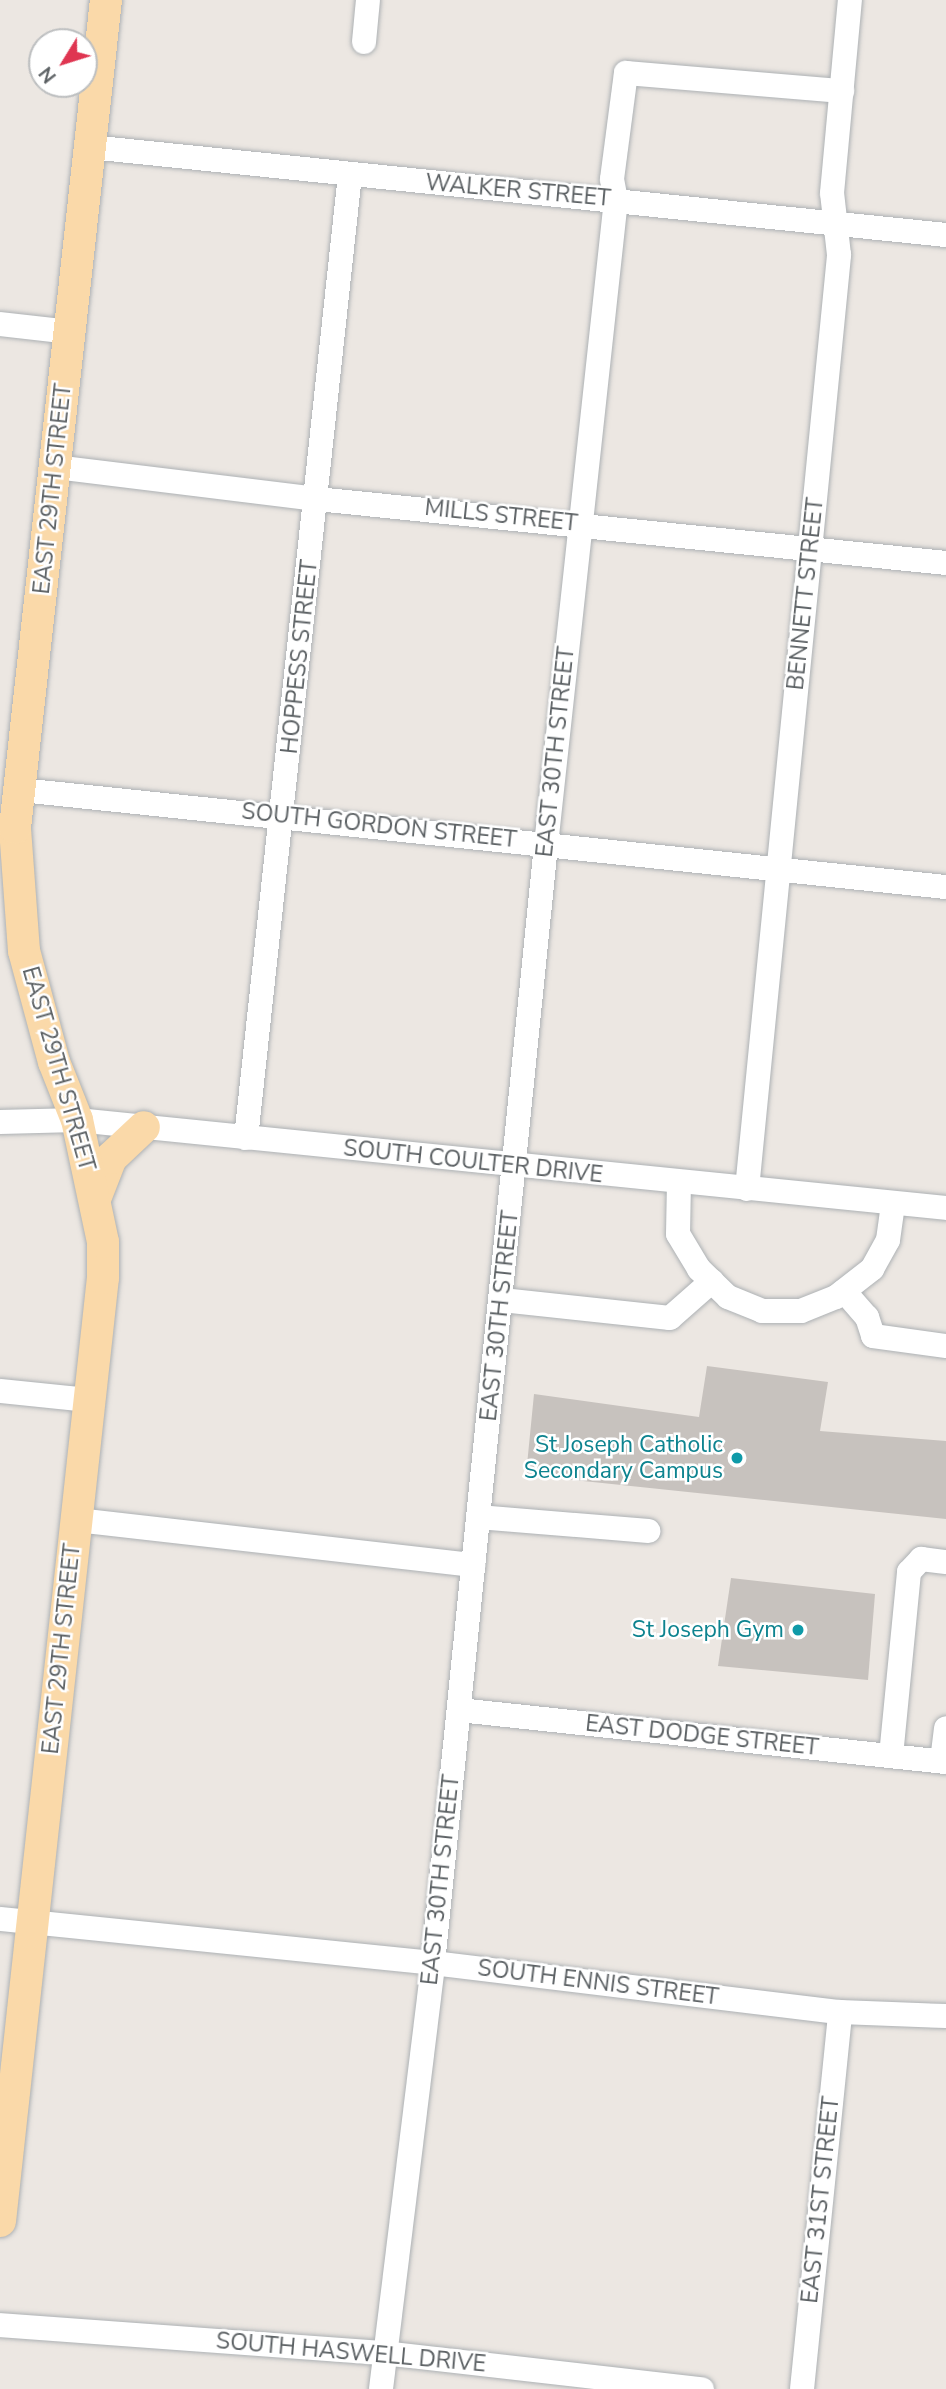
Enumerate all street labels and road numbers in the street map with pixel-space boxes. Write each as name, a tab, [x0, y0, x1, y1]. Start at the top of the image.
street label: WALKER STREET	[424, 169, 612, 213]
street label: EAST 29TH STREET	[28, 382, 78, 596]
street label: MILLS STREET	[423, 494, 579, 538]
street label: BENNETT STREET	[782, 496, 830, 692]
street label: HOPPESS STREET	[276, 559, 324, 755]
street label: EAST 30TH STREET	[531, 645, 581, 859]
street label: SOUTH GORDON STREET	[240, 798, 518, 854]
street label: EAST 29TH STREET	[16, 964, 100, 1174]
street label: SOUTH COULTER DRIVE	[342, 1135, 604, 1189]
street label: EAST 30TH STREET	[475, 1209, 525, 1423]
street label: EAST 29TH STREET	[37, 1542, 87, 1756]
street label: EAST DODGE STREET	[584, 1710, 820, 1762]
street label: EAST 30TH STREET	[416, 1773, 466, 1987]
street label: SOUTH ENNIS STREET	[476, 1955, 720, 2011]
street label: EAST 31ST STREET	[796, 2095, 846, 2305]
street label: SOUTH HASWELL DRIVE	[215, 2327, 487, 2379]

